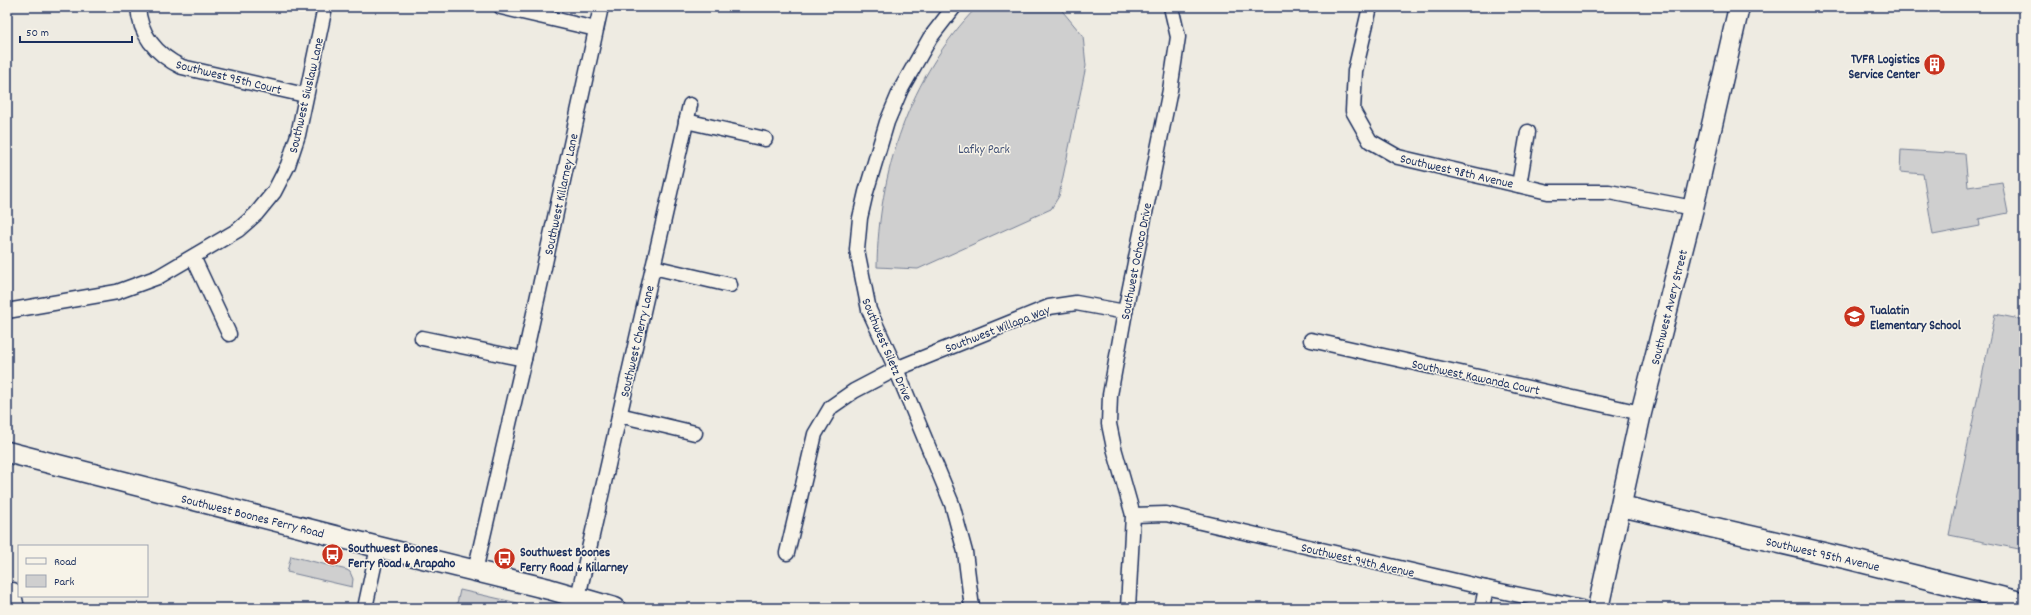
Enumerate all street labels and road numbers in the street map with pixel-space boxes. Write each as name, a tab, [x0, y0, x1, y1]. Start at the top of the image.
street label: Southwest Siuslaw Lane	[285, 36, 330, 155]
street label: Southwest 95th Court	[174, 56, 283, 101]
street label: Southwest Killarney Lane	[540, 132, 585, 257]
street label: Southwest 98th Avenue	[1398, 150, 1515, 195]
street label: Southwest Ochoco Drive	[1117, 201, 1158, 322]
street label: Southwest Avery Street	[1647, 248, 1694, 367]
street label: Southwest Cherry Lane	[616, 283, 661, 399]
street label: Southwest Siletz Drive	[855, 296, 916, 405]
street label: Southwest Willapa Way	[943, 301, 1054, 359]
street label: Southwest Kawanda Court	[1410, 356, 1541, 401]
street label: Southwest Boones Ferry Road	[179, 490, 326, 544]
street label: Southwest 95th Avenue	[1764, 533, 1882, 578]
street label: Southwest 94th Avenue	[1299, 539, 1416, 584]

